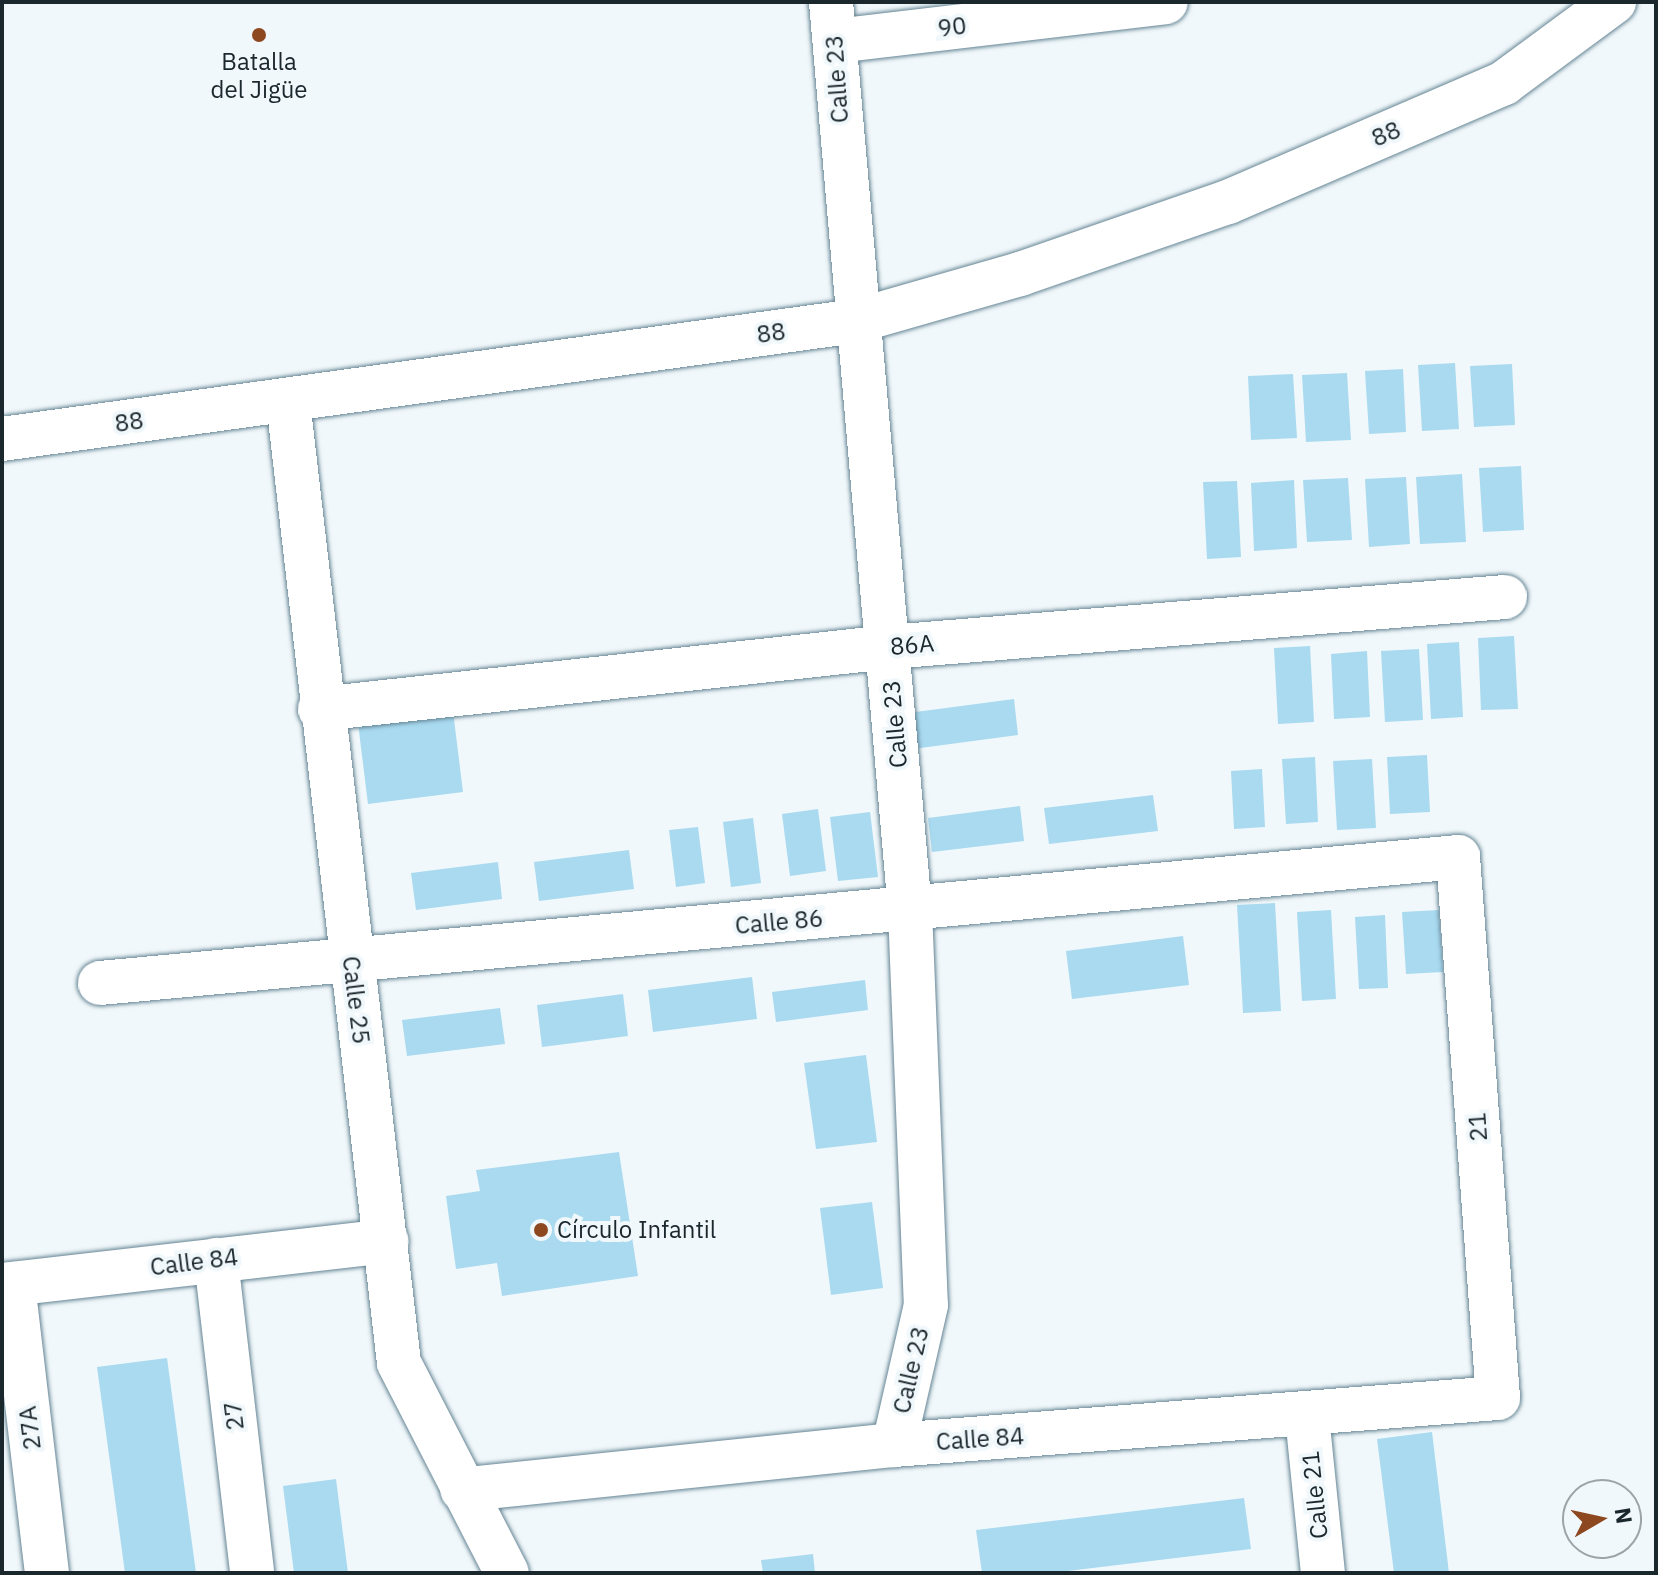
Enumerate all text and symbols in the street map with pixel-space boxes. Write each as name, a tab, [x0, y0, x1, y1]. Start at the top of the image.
street label: 90	[936, 11, 968, 43]
marker: Batalla del Jigüe	[250, 26, 268, 44]
street label: Calle 23	[820, 34, 854, 124]
place label: Batalla del Jigüe	[211, 48, 307, 104]
street label: 88	[1367, 115, 1405, 153]
street label: 88	[755, 317, 787, 349]
street label: 88	[113, 406, 145, 438]
street label: 86A	[889, 629, 935, 661]
street label: Calle 23	[877, 679, 913, 769]
street label: Calle 86	[734, 904, 824, 940]
street label: Calle 25	[336, 954, 376, 1046]
street label: 21	[1463, 1112, 1493, 1142]
place label: Círculo Infantil	[557, 1216, 716, 1244]
marker: Círculo Infantil	[532, 1221, 550, 1239]
street label: Calle 84	[148, 1242, 240, 1282]
street label: Calle 23	[887, 1324, 935, 1416]
street label: 27	[218, 1400, 250, 1432]
street label: 27A	[13, 1404, 47, 1452]
street label: Calle 84	[935, 1422, 1025, 1456]
street label: Calle 21	[1296, 1450, 1334, 1540]
north arrow	[1562, 1479, 1642, 1559]
text: N	[1609, 1505, 1640, 1526]

